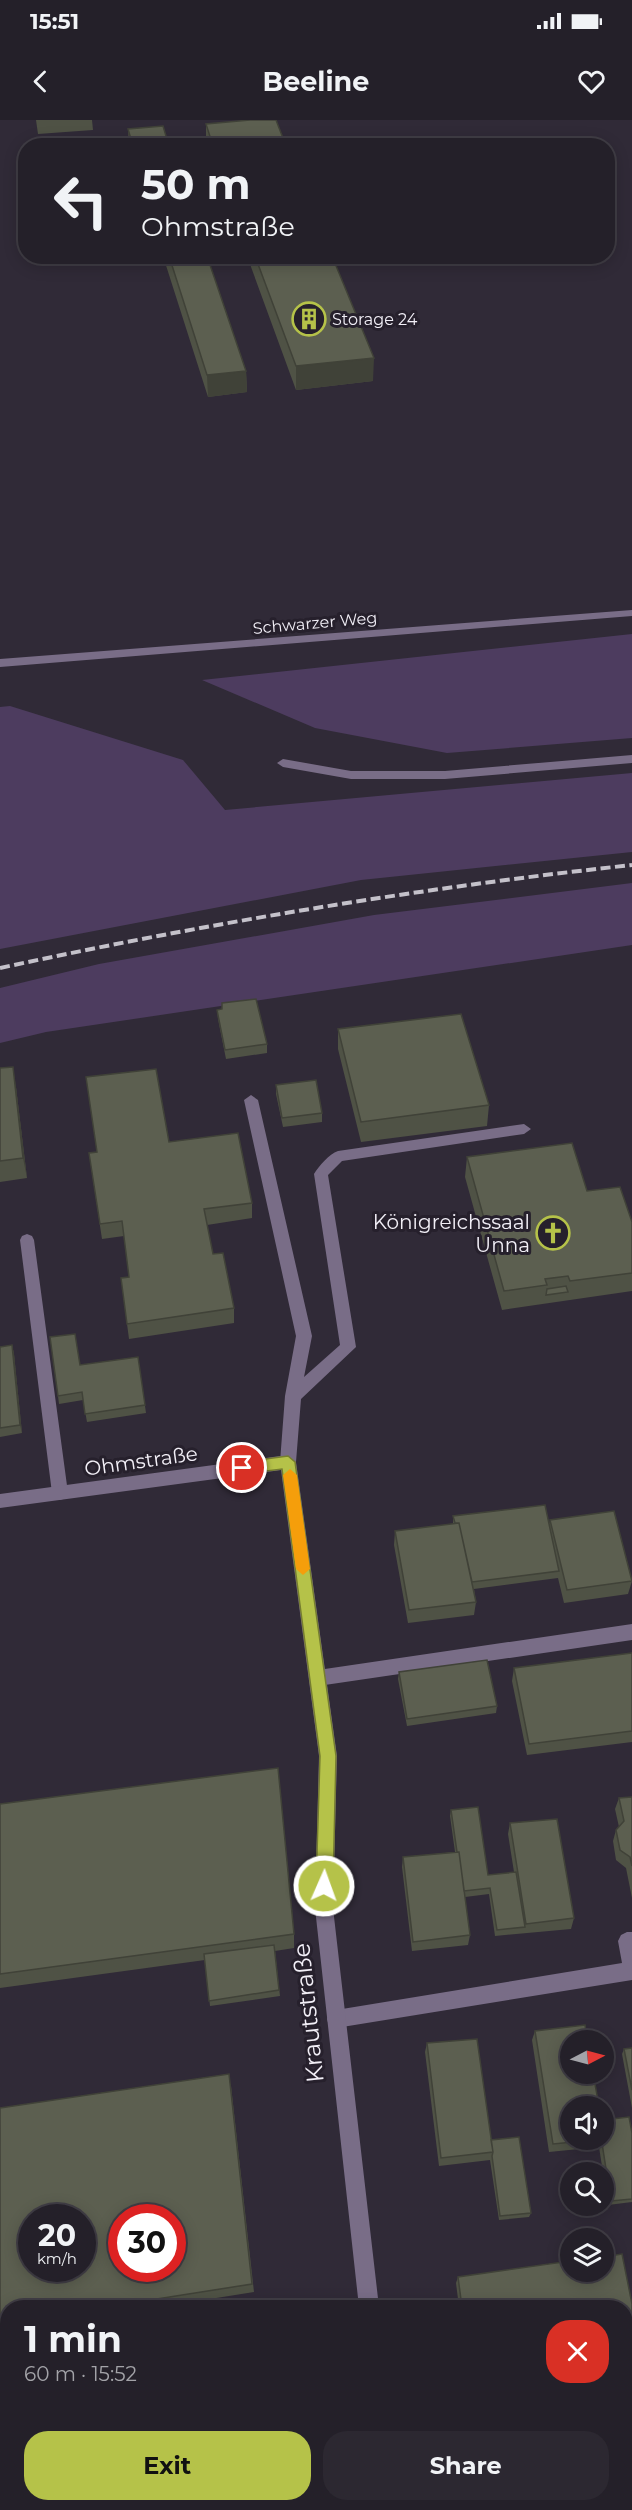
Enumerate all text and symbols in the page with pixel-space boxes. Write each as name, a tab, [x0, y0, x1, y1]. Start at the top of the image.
text: 15:51	[30, 8, 79, 35]
icon: back	[24, 65, 57, 98]
text: Beeline	[263, 65, 369, 98]
icon: heart	[575, 65, 608, 98]
text: 50 m	[141, 158, 250, 210]
icon: left	[42, 162, 120, 240]
text: Ohmstraße	[141, 210, 295, 243]
building icon: Storage 24	[291, 301, 327, 337]
place label: Storage 24	[332, 310, 418, 329]
street label: Schwarzer Weg	[252, 608, 378, 638]
place label: Königreichssaal Unna	[373, 1210, 530, 1257]
church icon: Königreichssaal Unna	[535, 1215, 571, 1251]
street label: Ohmstraße	[83, 1441, 199, 1481]
pin	[216, 1442, 267, 1493]
icon: arrive	[225, 1451, 258, 1484]
position arrow	[292, 1854, 356, 1918]
street label: Krautstraße	[286, 1942, 330, 2084]
north arrow	[560, 2030, 614, 2084]
map controls	[560, 2030, 614, 2282]
button: sound	[560, 2096, 614, 2150]
button: search	[560, 2162, 614, 2216]
speed limit sign: 30	[108, 2204, 186, 2282]
text: 20	[38, 2217, 76, 2254]
button: layers	[560, 2228, 614, 2282]
text: km/h	[37, 2249, 77, 2268]
text: 1 min	[24, 2317, 122, 2361]
button: close	[546, 2320, 609, 2383]
text: 60 m · 15:52	[24, 2362, 137, 2386]
button: Exit	[24, 2431, 311, 2500]
button: Share	[323, 2431, 609, 2500]

